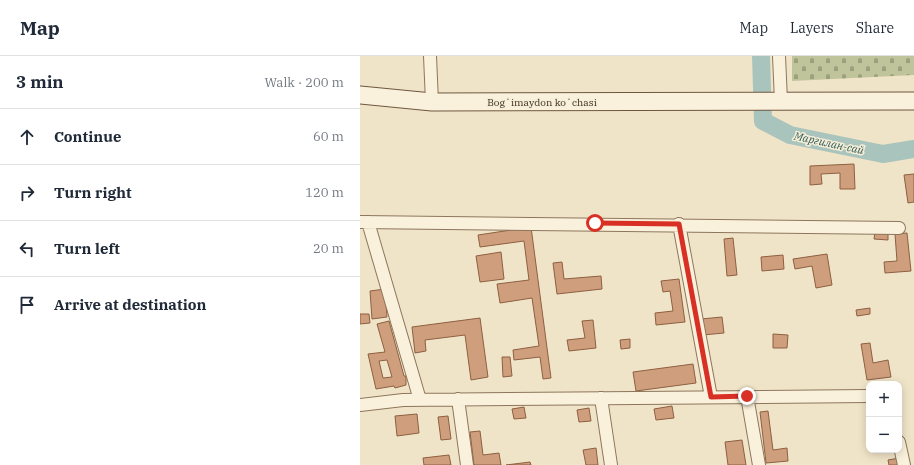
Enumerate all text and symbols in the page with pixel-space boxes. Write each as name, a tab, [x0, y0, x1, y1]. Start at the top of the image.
text: Map	[20, 16, 60, 40]
text: Map	[740, 19, 768, 37]
text: Layers	[790, 19, 834, 37]
text: Share	[856, 19, 894, 37]
text: 3 min	[16, 71, 64, 93]
text: Walk · 200 m	[265, 74, 344, 91]
street label: Bogʻimaydon koʻchasi	[487, 96, 597, 109]
icon: ahead	[16, 126, 38, 148]
text: Continue	[54, 127, 121, 146]
text: 60 m	[313, 128, 344, 145]
water label: Маргилан-сай	[792, 129, 866, 157]
icon: right	[16, 182, 38, 204]
text: Turn right	[54, 183, 132, 202]
text: 120 m	[305, 184, 344, 201]
route start	[586, 214, 604, 232]
icon: left	[16, 238, 38, 260]
text: Turn left	[54, 239, 120, 258]
text: 20 m	[313, 240, 344, 257]
icon: arrive	[16, 294, 38, 316]
text: Arrive at destination	[54, 295, 206, 314]
map controls	[866, 381, 902, 453]
button: +	[866, 381, 902, 417]
route end	[738, 387, 756, 405]
button: −	[866, 417, 902, 453]

